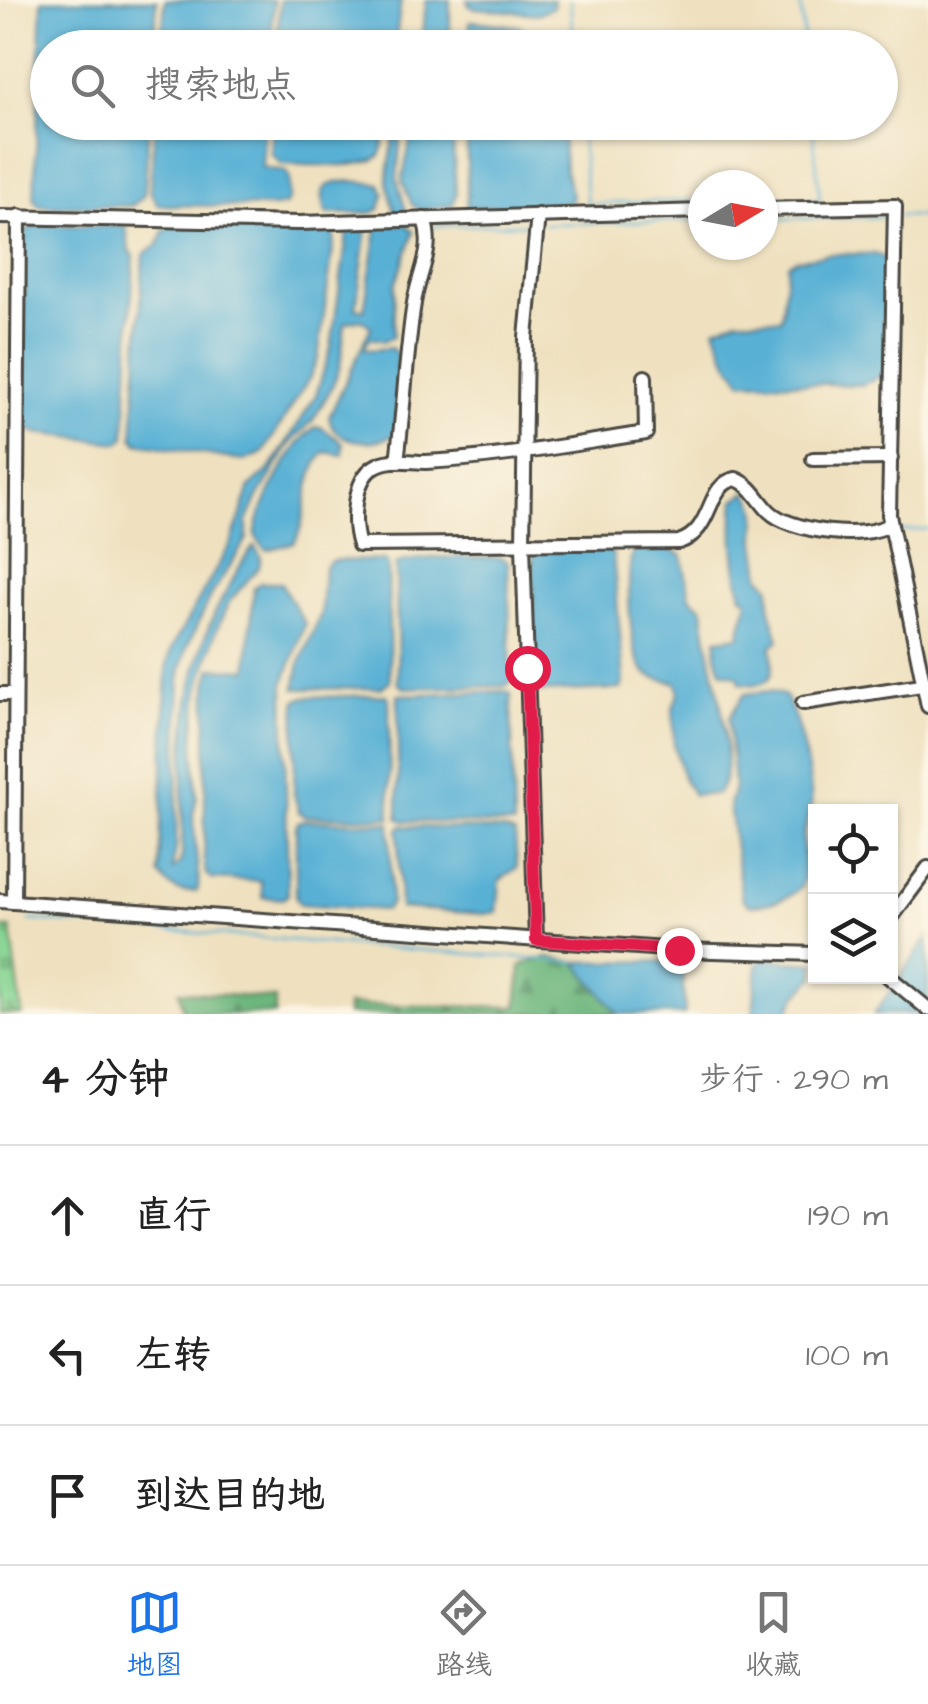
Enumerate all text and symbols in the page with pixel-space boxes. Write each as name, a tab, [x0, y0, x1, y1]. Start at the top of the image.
search box	[30, 30, 898, 140]
icon: search	[65, 58, 120, 113]
text: 搜索地点	[145, 60, 297, 112]
north arrow	[688, 170, 778, 260]
route start	[505, 646, 551, 692]
map controls	[808, 804, 898, 984]
button: locate	[808, 804, 898, 894]
button: layers	[808, 894, 898, 984]
route end	[657, 928, 703, 974]
text: 4 分钟	[40, 1051, 169, 1109]
text: 步行 · 290 m	[699, 1057, 888, 1102]
icon: ahead	[40, 1188, 95, 1243]
text: 直行	[135, 1190, 211, 1242]
text: 190 m	[808, 1193, 888, 1238]
icon: left	[40, 1328, 95, 1383]
text: 左转	[135, 1330, 211, 1382]
text: 100 m	[806, 1333, 888, 1378]
icon: arrive	[40, 1468, 95, 1523]
text: 到达目的地	[135, 1470, 325, 1522]
tab: 地图	[127, 1585, 183, 1685]
tab: 路线	[436, 1585, 492, 1685]
tab: 收藏	[745, 1585, 801, 1685]

